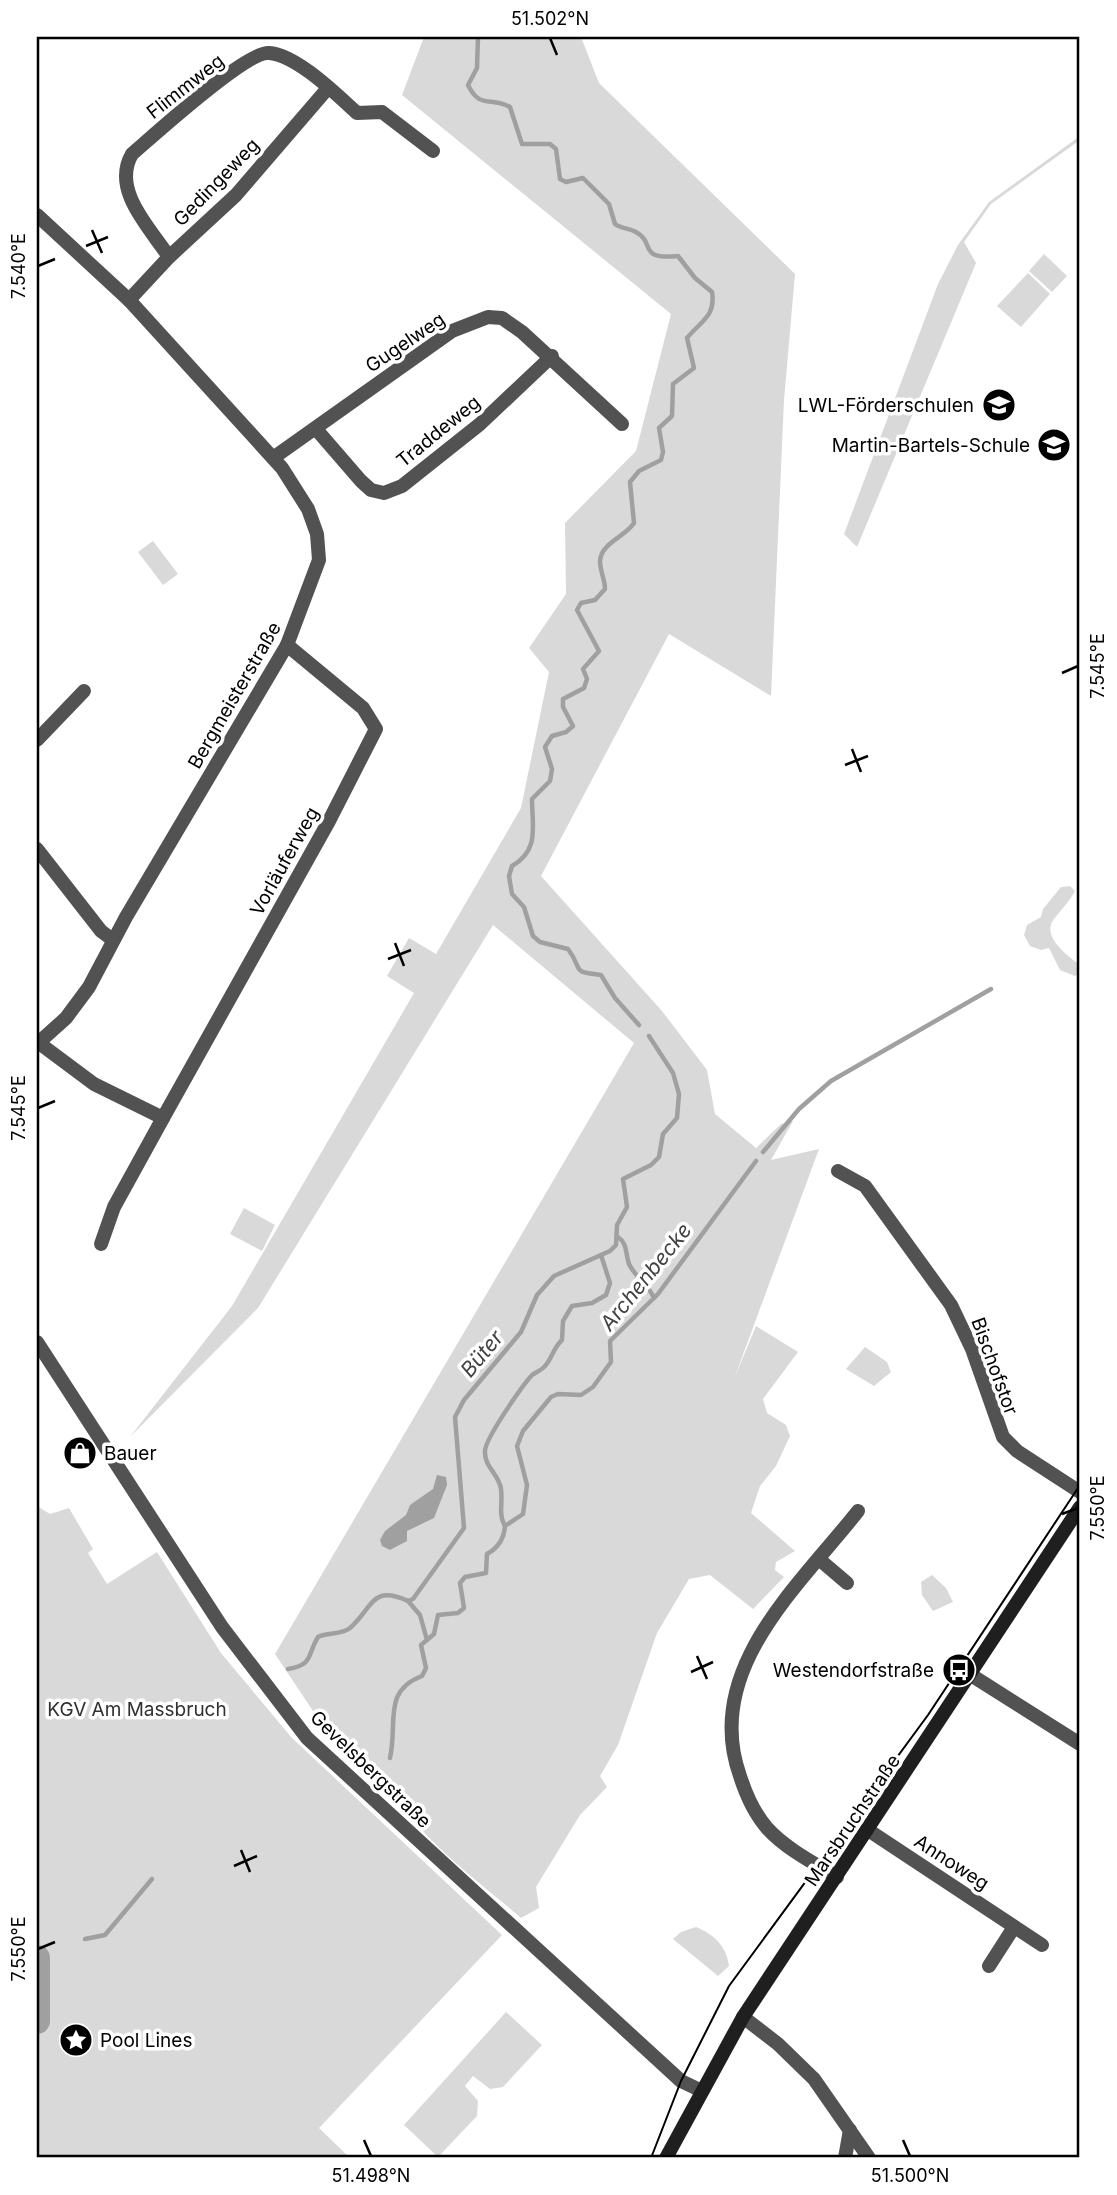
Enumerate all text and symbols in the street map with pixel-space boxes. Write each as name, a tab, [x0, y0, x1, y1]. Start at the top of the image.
text: 51.502°N	[511, 8, 589, 29]
street label: Flimmweg	[142, 49, 229, 124]
street label: Gedingeweg	[169, 134, 264, 231]
text: 7.540°E	[8, 233, 29, 299]
street label: Gugelweg	[361, 308, 449, 377]
school or university icon: LWL-Förderschulen	[980, 386, 1018, 424]
street label: Traddeweg	[392, 391, 485, 472]
place label: LWL-Förderschulen	[798, 394, 974, 417]
school or university icon: Martin-Bartels-Schule	[1035, 426, 1073, 464]
place label: Martin-Bartels-Schule	[832, 434, 1030, 457]
street label: Bergmeisterstraße	[183, 618, 286, 773]
text: 7.545°E	[1087, 633, 1108, 699]
street label: Vorläuferweg	[245, 803, 324, 919]
text: 7.545°E	[8, 1075, 29, 1141]
water label: Archenbecke	[594, 1218, 697, 1336]
street label: Bischofstor	[966, 1314, 1023, 1418]
water label: Büter	[455, 1325, 509, 1382]
shop icon: Bauer	[61, 1434, 99, 1472]
place label: Bauer	[104, 1442, 157, 1465]
text: 7.550°E	[1087, 1475, 1108, 1541]
bus stop icon: Westendorfstraße	[940, 1651, 978, 1689]
place label: Westendorfstraße	[773, 1659, 934, 1682]
park label: KGV Am Massbruch	[47, 1698, 227, 1721]
street label: Gevelsbergstraße	[305, 1706, 436, 1833]
street label: Marsbruchstraße	[800, 1750, 905, 1891]
street label: Annoweg	[910, 1830, 993, 1895]
text: 7.550°E	[8, 1916, 29, 1982]
place icon: Pool Lines	[57, 2021, 95, 2059]
place label: Pool Lines	[100, 2029, 192, 2052]
text: 51.498°N	[332, 2165, 410, 2186]
text: 51.500°N	[871, 2165, 949, 2186]

